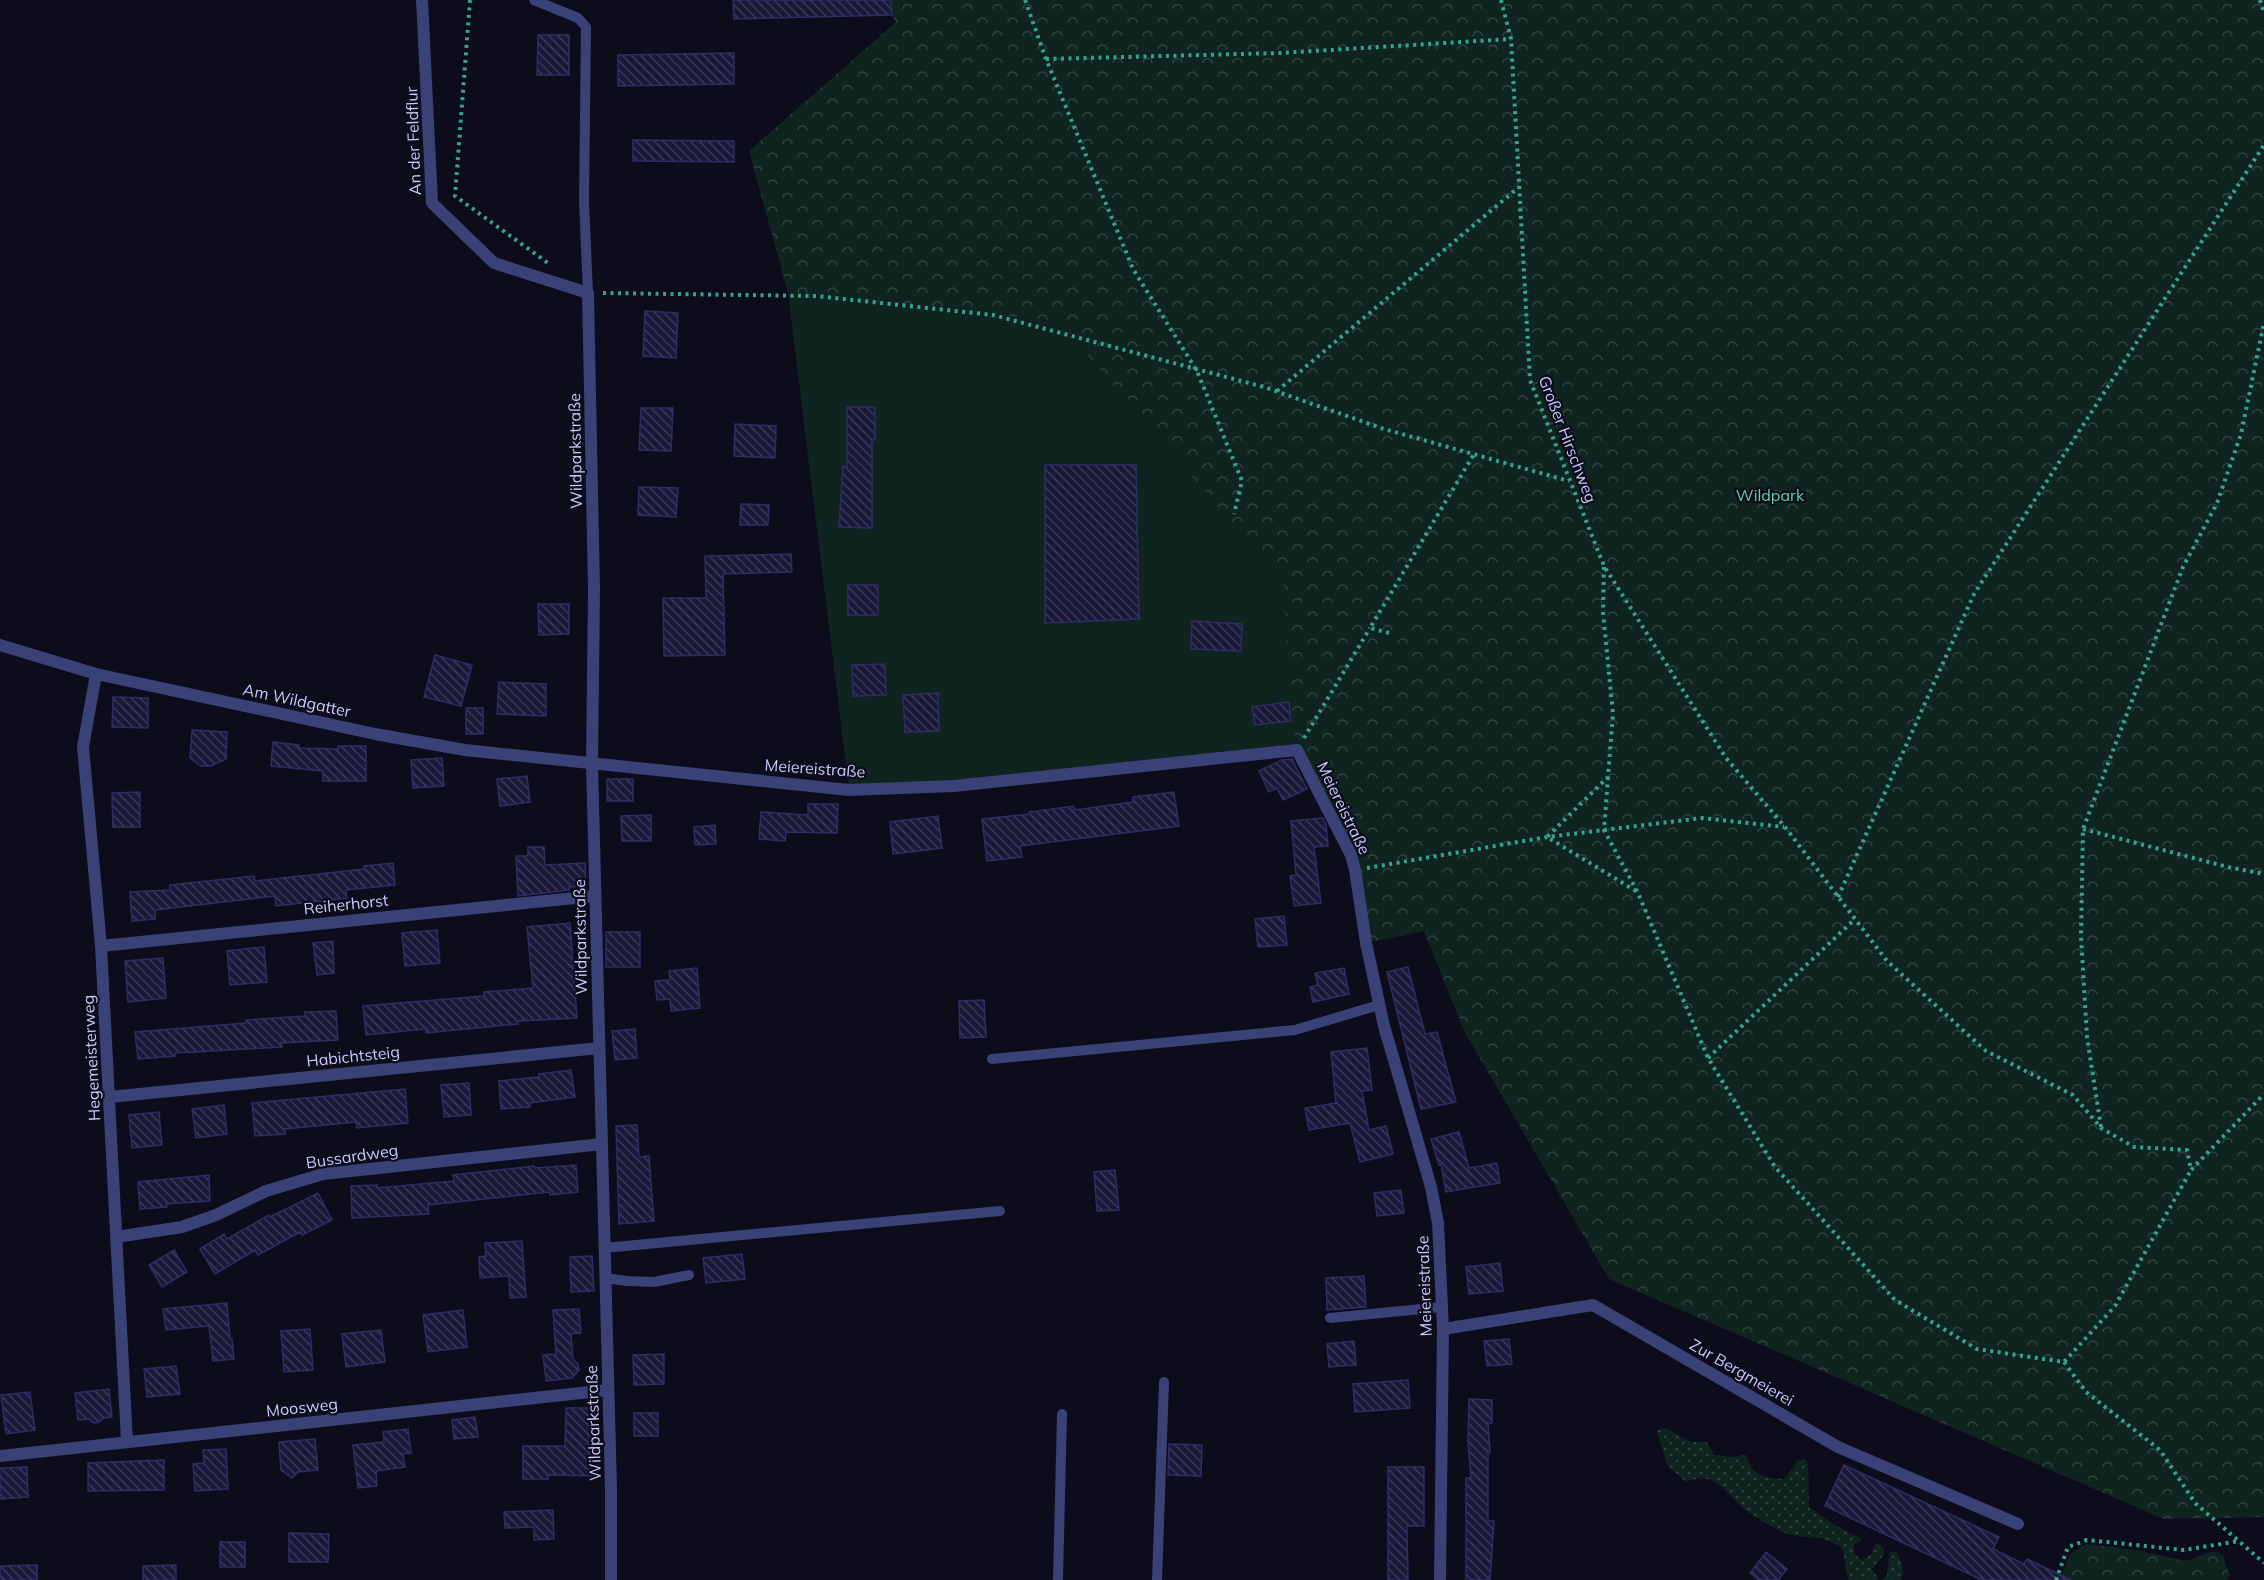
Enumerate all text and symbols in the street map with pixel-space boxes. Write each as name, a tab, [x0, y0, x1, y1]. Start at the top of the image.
street label: An der Feldflur	[401, 86, 425, 196]
street label: Großer Hirschweg	[1535, 373, 1601, 505]
street label: Wildparkstraße	[564, 393, 586, 509]
park label: Wildpark	[1736, 485, 1805, 505]
street label: Am Wildgatter	[241, 679, 353, 721]
street label: Meiereistraße	[764, 755, 866, 781]
street label: Meiereistraße	[1313, 758, 1375, 858]
street label: Wildparkstraße	[569, 879, 591, 995]
street label: Reiherhorst	[303, 890, 390, 918]
street label: Hegemeisterweg	[78, 994, 104, 1122]
street label: Habichtsteig	[305, 1041, 401, 1071]
street label: Bussardweg	[305, 1140, 399, 1172]
street label: Meiereistraße	[1412, 1235, 1436, 1337]
street label: Zur Bergmeierei	[1686, 1334, 1798, 1410]
street label: Wildparkstraße	[581, 1365, 605, 1481]
street label: Moosweg	[265, 1393, 339, 1421]

